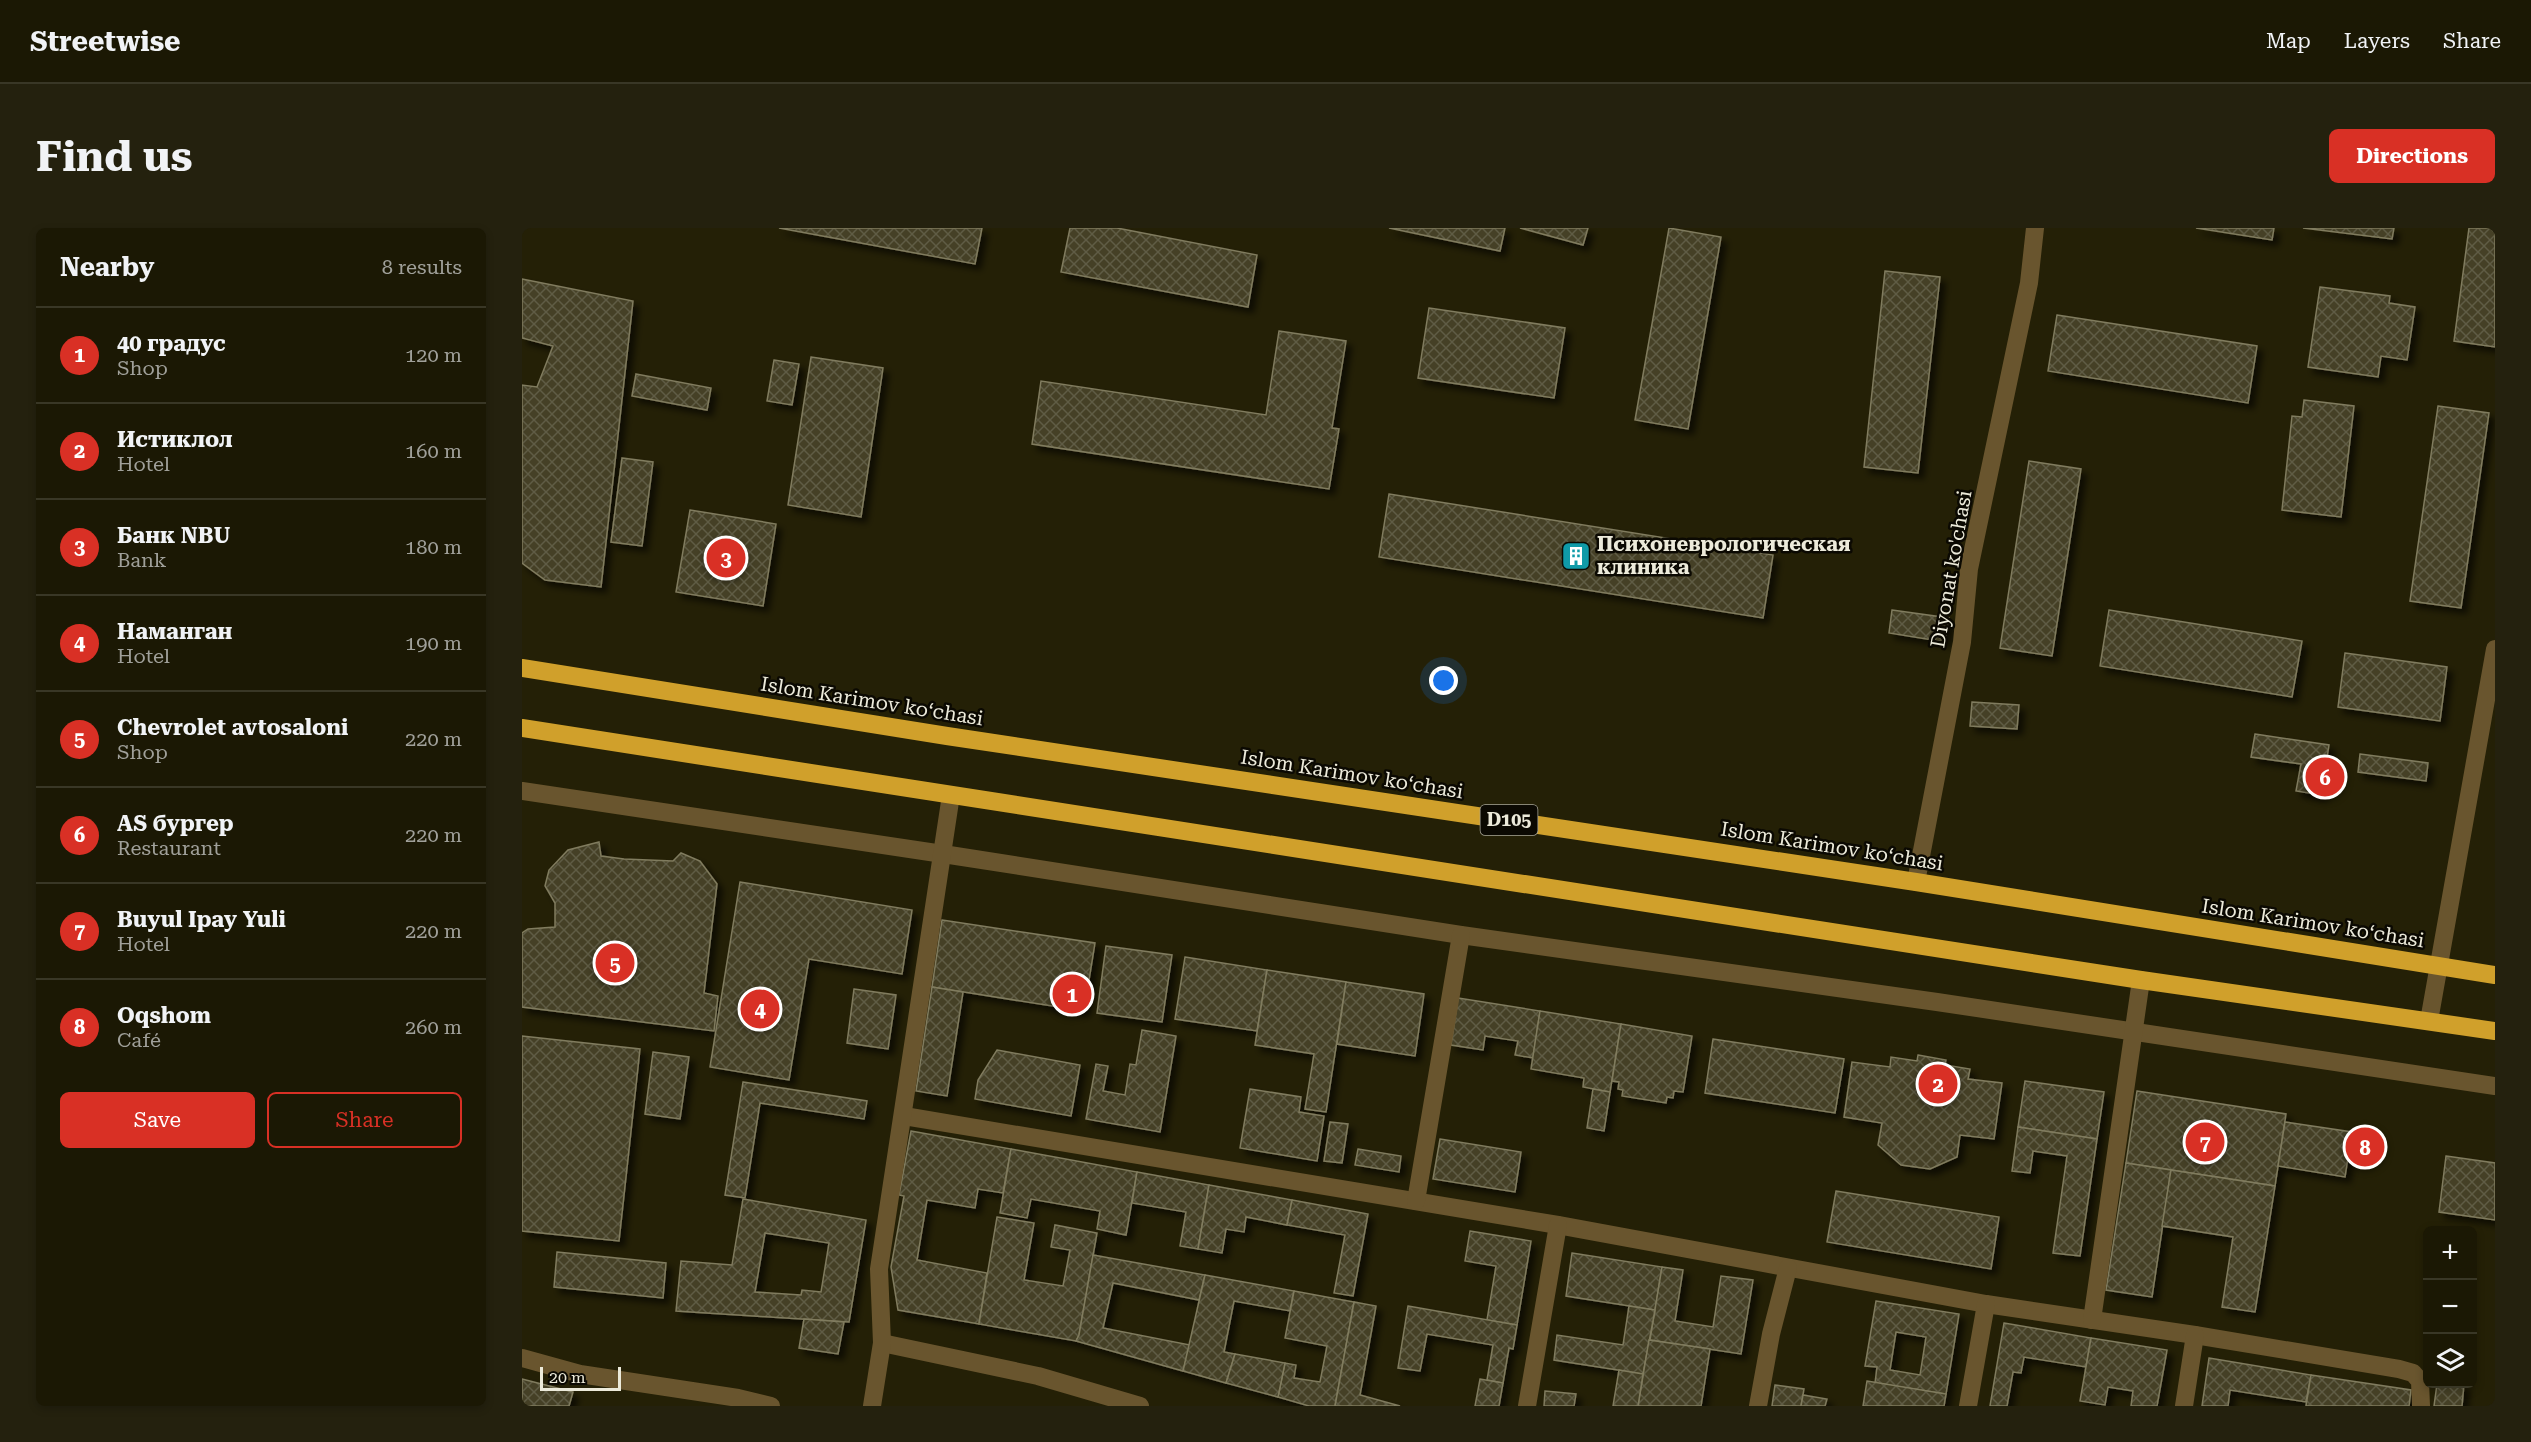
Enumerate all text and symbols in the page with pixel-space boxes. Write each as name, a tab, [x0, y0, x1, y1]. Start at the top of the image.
text: Streetwise	[30, 25, 181, 58]
text: Map	[2266, 29, 2311, 53]
text: Layers	[2344, 29, 2410, 53]
text: Share	[2443, 29, 2501, 53]
button: Directions	[2329, 129, 2495, 183]
text: Find us	[36, 132, 193, 181]
text: Nearby	[60, 252, 154, 282]
text: 8 results	[382, 255, 462, 279]
text: 40 градус	[117, 331, 226, 356]
text: 1	[74, 343, 85, 367]
text: 120 m	[405, 343, 462, 367]
text: Shop	[117, 356, 168, 380]
text: Истиклол	[117, 427, 233, 452]
text: 2	[74, 439, 85, 463]
text: 160 m	[405, 439, 462, 463]
text: Hotel	[117, 452, 170, 476]
street label: Diyonat ko'chasi	[1925, 489, 1977, 649]
text: Банк NBU	[117, 523, 230, 548]
place label: Психоневрологическая клиника	[1597, 532, 1851, 579]
text: 3	[74, 535, 85, 559]
text: 180 m	[405, 535, 462, 559]
pin: 3	[706, 536, 746, 580]
building icon: Психоневрологическая клиника	[1560, 540, 1592, 572]
text: Bank	[117, 548, 166, 572]
text: Наманган	[117, 619, 232, 644]
text: 4	[74, 631, 85, 655]
text: 190 m	[405, 631, 462, 655]
text: Hotel	[117, 644, 170, 668]
your location	[1429, 666, 1458, 695]
street label: Islom Karimov koʻchasi	[759, 672, 985, 730]
text: Chevrolet avtosaloni	[117, 715, 348, 740]
text: 5	[74, 727, 85, 751]
text: 220 m	[405, 727, 462, 751]
text: Shop	[117, 740, 168, 764]
street label: Islom Karimov koʻchasi	[1239, 745, 1465, 803]
pin: 6	[2306, 754, 2344, 800]
road number: D105	[1480, 805, 1538, 835]
text: AS бургер	[117, 811, 234, 836]
street label: Islom Karimov koʻchasi	[1719, 817, 1945, 875]
text: 6	[74, 823, 85, 847]
text: 220 m	[405, 823, 462, 847]
text: Restaurant	[117, 836, 221, 860]
street label: Islom Karimov koʻchasi	[2200, 894, 2426, 952]
text: Buyul Ipay Yuli	[117, 907, 286, 932]
text: 7	[74, 919, 85, 943]
text: 220 m	[405, 919, 462, 943]
text: Hotel	[117, 932, 170, 956]
pin: 5	[596, 940, 634, 986]
pin: 1	[1052, 972, 1092, 1017]
pin: 4	[740, 986, 780, 1032]
text: Oqshom	[117, 1003, 211, 1028]
text: 8	[74, 1015, 85, 1039]
text: 260 m	[405, 1015, 462, 1039]
text: Café	[117, 1028, 161, 1052]
pin: 2	[1918, 1062, 1958, 1106]
button: Save	[60, 1092, 255, 1148]
button: Share	[267, 1092, 462, 1148]
pin: 7	[2186, 1120, 2224, 1164]
pin: 8	[2346, 1124, 2384, 1170]
map controls	[2423, 1226, 2477, 1388]
button: +	[2423, 1226, 2477, 1280]
button: −	[2423, 1280, 2477, 1334]
button: layers	[2423, 1334, 2477, 1388]
scale bar	[540, 1364, 621, 1392]
text: 20 m	[549, 1368, 586, 1387]

